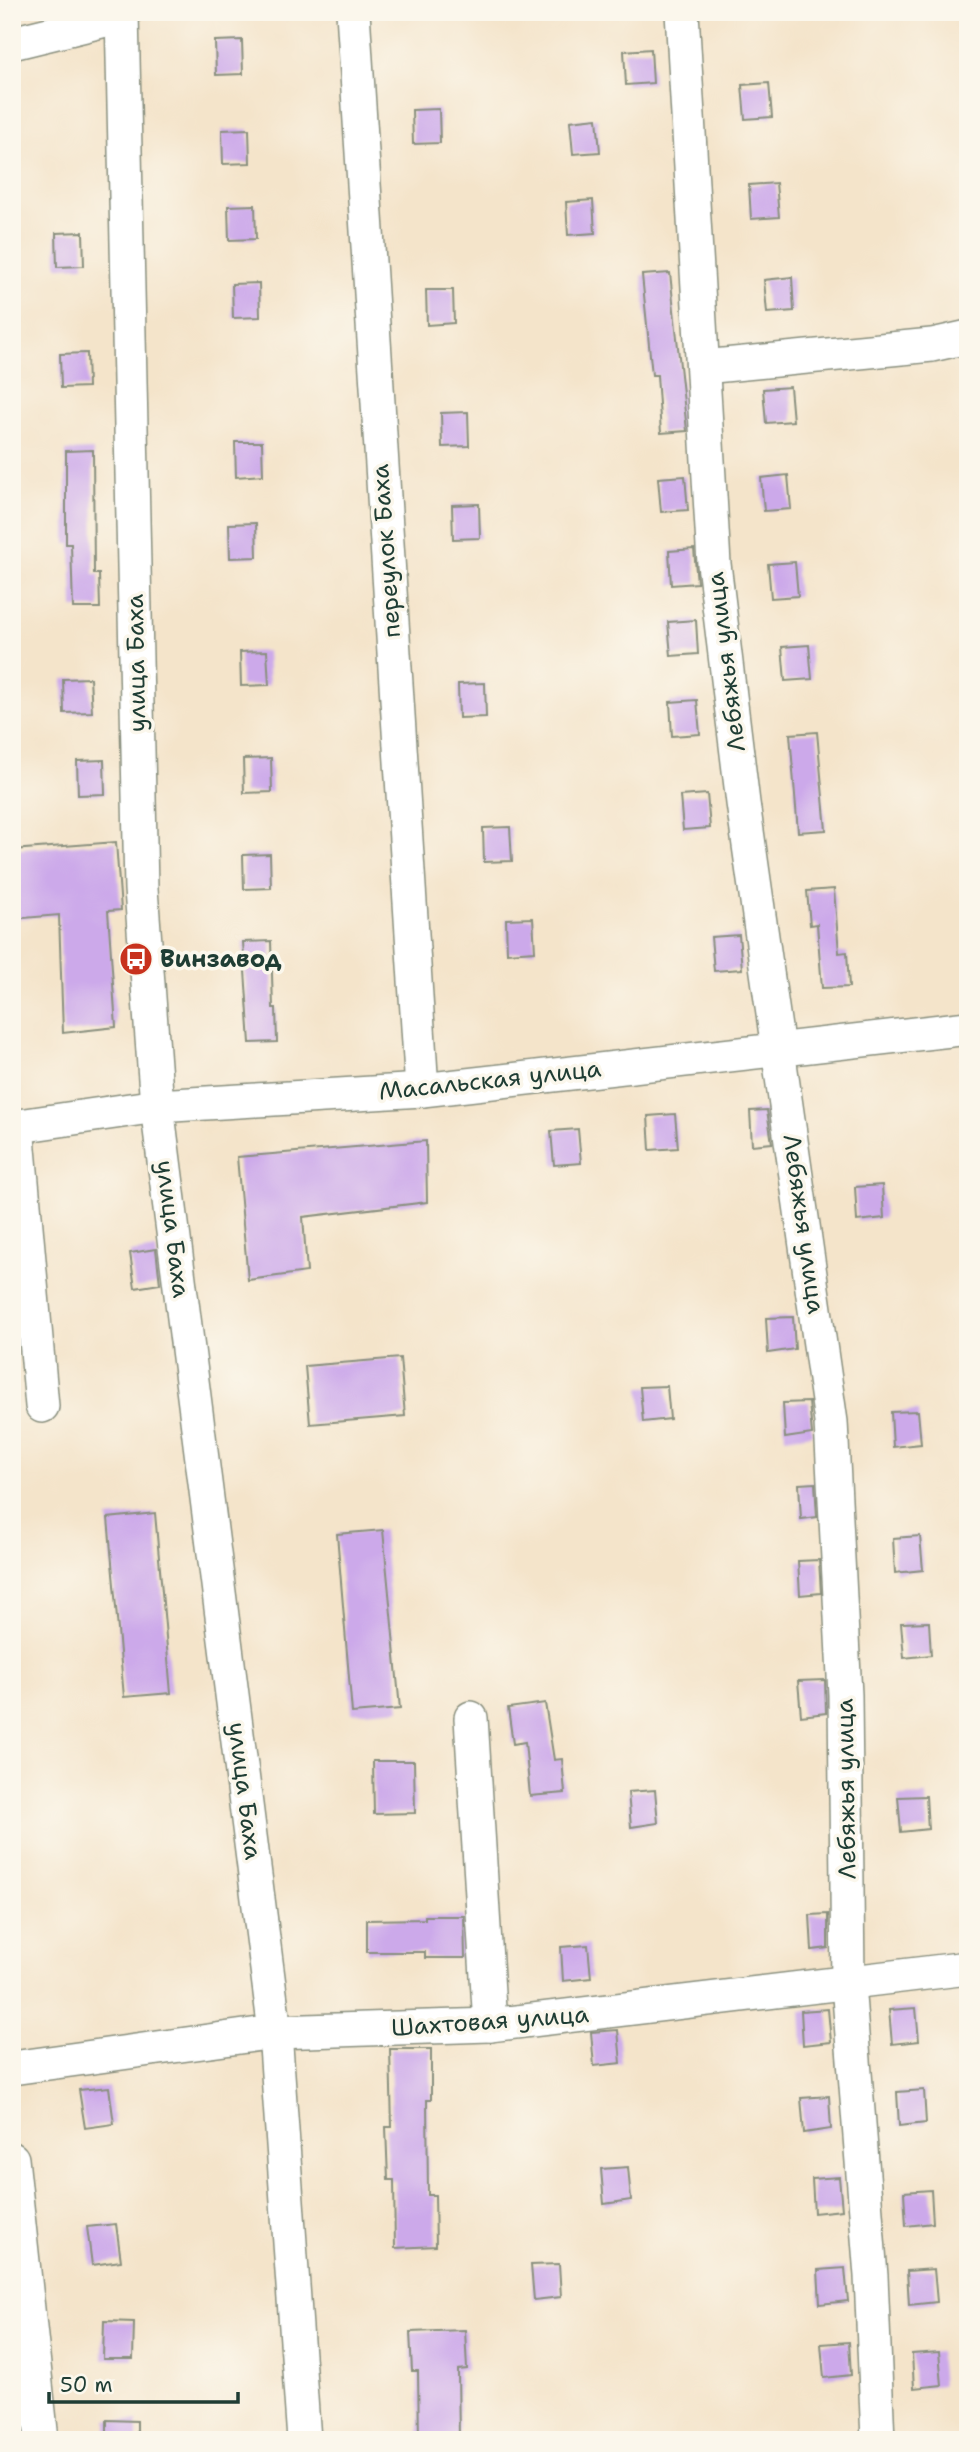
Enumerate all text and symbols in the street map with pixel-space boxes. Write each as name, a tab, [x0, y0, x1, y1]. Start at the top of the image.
street label: переулок Баха	[364, 463, 408, 639]
street label: Лебяжья улица	[699, 570, 753, 754]
street label: улица Баха	[119, 594, 153, 732]
bus stop icon: Винзавод	[117, 940, 155, 978]
place label: Винзавод	[160, 943, 282, 975]
street label: Масальская улица	[377, 1052, 603, 1108]
street label: Лебяжья улица	[776, 1132, 832, 1316]
street label: улица Баха	[149, 1158, 197, 1300]
street label: Лебяжья улица	[828, 1698, 864, 1880]
street label: улица Баха	[221, 1720, 269, 1862]
street label: Шахтовая улица	[390, 1998, 590, 2044]
scale bar	[49, 2361, 238, 2405]
text: 50 m	[60, 2371, 113, 2399]

